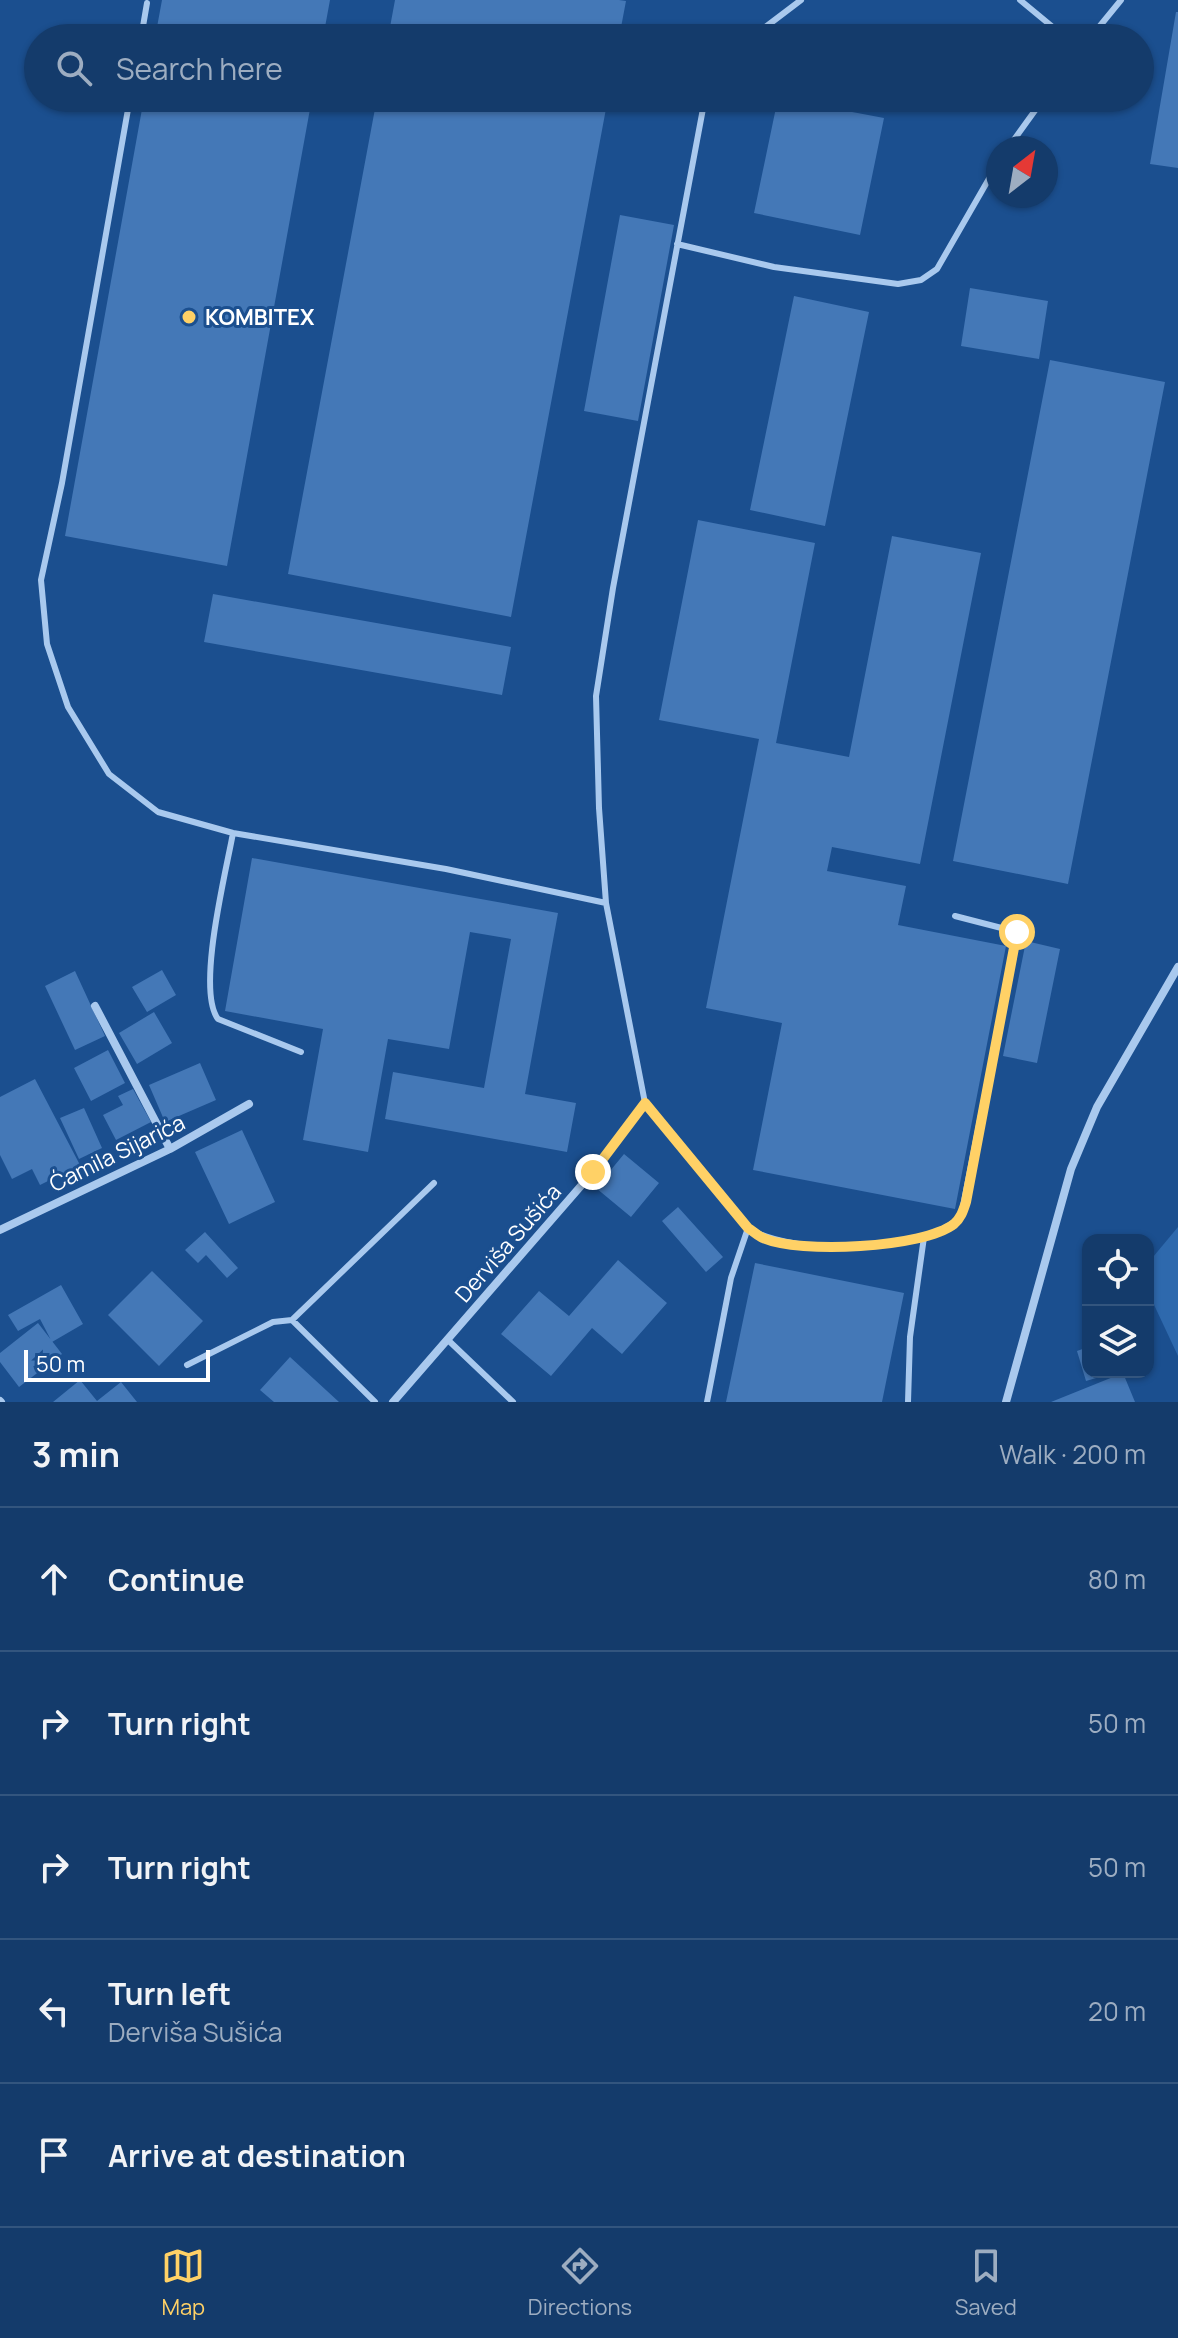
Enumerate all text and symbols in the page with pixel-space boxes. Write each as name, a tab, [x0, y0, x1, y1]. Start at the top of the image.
search box	[24, 24, 1154, 112]
icon: search	[52, 46, 96, 90]
text: Search here	[116, 48, 283, 89]
north arrow	[986, 136, 1058, 208]
place label: KOMBITEX	[205, 302, 315, 332]
marker: KOMBITEX	[180, 308, 198, 326]
route start	[999, 914, 1035, 950]
street label: Ćamila Sijarića	[44, 1107, 190, 1199]
route end	[575, 1154, 611, 1190]
street label: Derviša Sušića	[448, 1177, 568, 1309]
map controls	[1082, 1234, 1154, 1378]
button: locate	[1082, 1234, 1154, 1306]
button: layers	[1082, 1306, 1154, 1378]
scale bar	[24, 1346, 210, 1382]
text: 50 m	[36, 1349, 85, 1379]
text: 3 min	[32, 1431, 120, 1477]
text: Walk · 200 m	[999, 1436, 1146, 1472]
icon: ahead	[32, 1557, 76, 1601]
text: Continue	[108, 1559, 244, 1600]
text: 80 m	[1088, 1561, 1146, 1597]
icon: right	[32, 1701, 76, 1745]
text: Turn right	[108, 1703, 251, 1744]
text: 50 m	[1088, 1705, 1146, 1741]
icon: right	[32, 1845, 76, 1889]
text: Turn right	[108, 1847, 251, 1888]
text: 50 m	[1088, 1849, 1146, 1885]
text: Turn left	[108, 1973, 231, 2014]
icon: left	[32, 1989, 76, 2033]
text: 20 m	[1088, 1993, 1146, 2029]
text: Derviša Sušića	[108, 2014, 283, 2050]
icon: arrive	[32, 2133, 76, 2177]
text: Arrive at destination	[108, 2135, 406, 2176]
tab: Map	[161, 2244, 205, 2322]
tab: Directions	[528, 2244, 632, 2322]
tab: Saved	[955, 2244, 1017, 2322]

